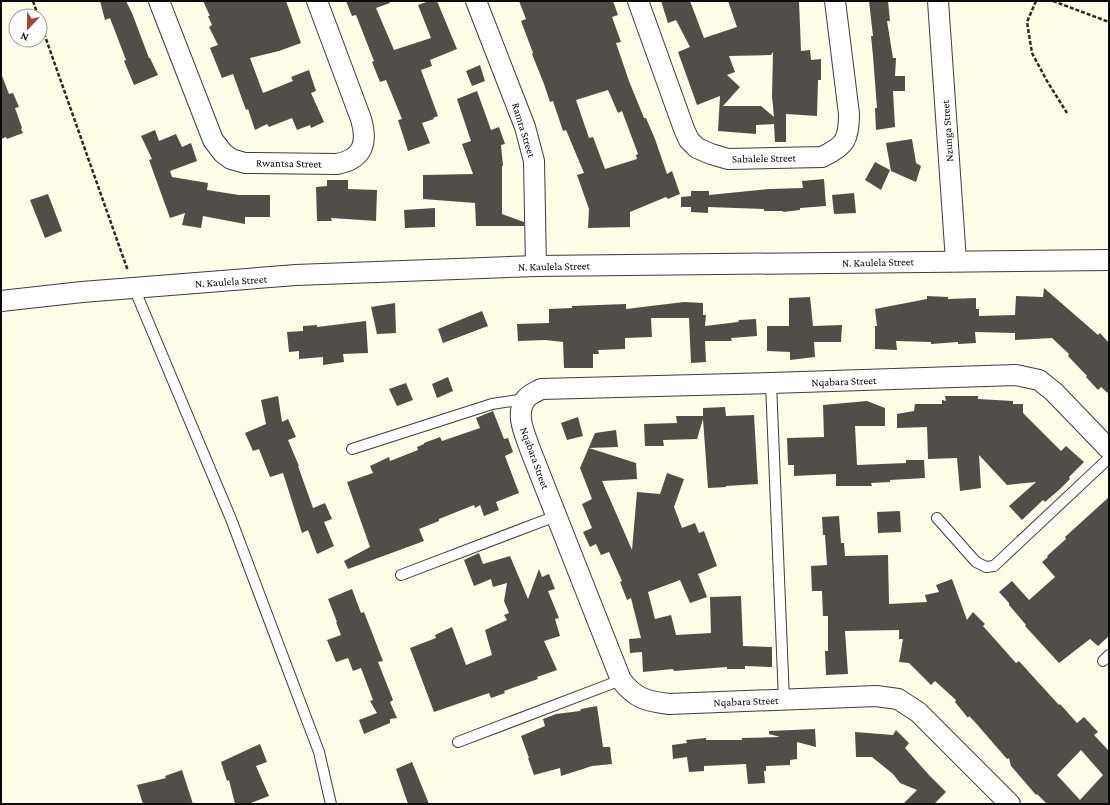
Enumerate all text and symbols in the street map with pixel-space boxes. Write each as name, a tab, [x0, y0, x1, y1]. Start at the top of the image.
north arrow	[8, 8, 48, 48]
text: N	[18, 30, 30, 44]
street label: Nzunga Street	[939, 99, 956, 162]
street label: Ramra Street	[510, 101, 538, 159]
street label: Sabalele Street	[732, 151, 797, 165]
street label: Rwantsa Street	[256, 156, 322, 170]
street label: N. Kaulela Street	[842, 255, 915, 269]
street label: N. Kaulela Street	[518, 259, 591, 273]
street label: N. Kaulela Street	[194, 272, 268, 290]
street label: Nqabara Street	[811, 374, 877, 389]
street label: Nqabara Street	[517, 425, 552, 491]
street label: Nqabara Street	[713, 694, 779, 709]

